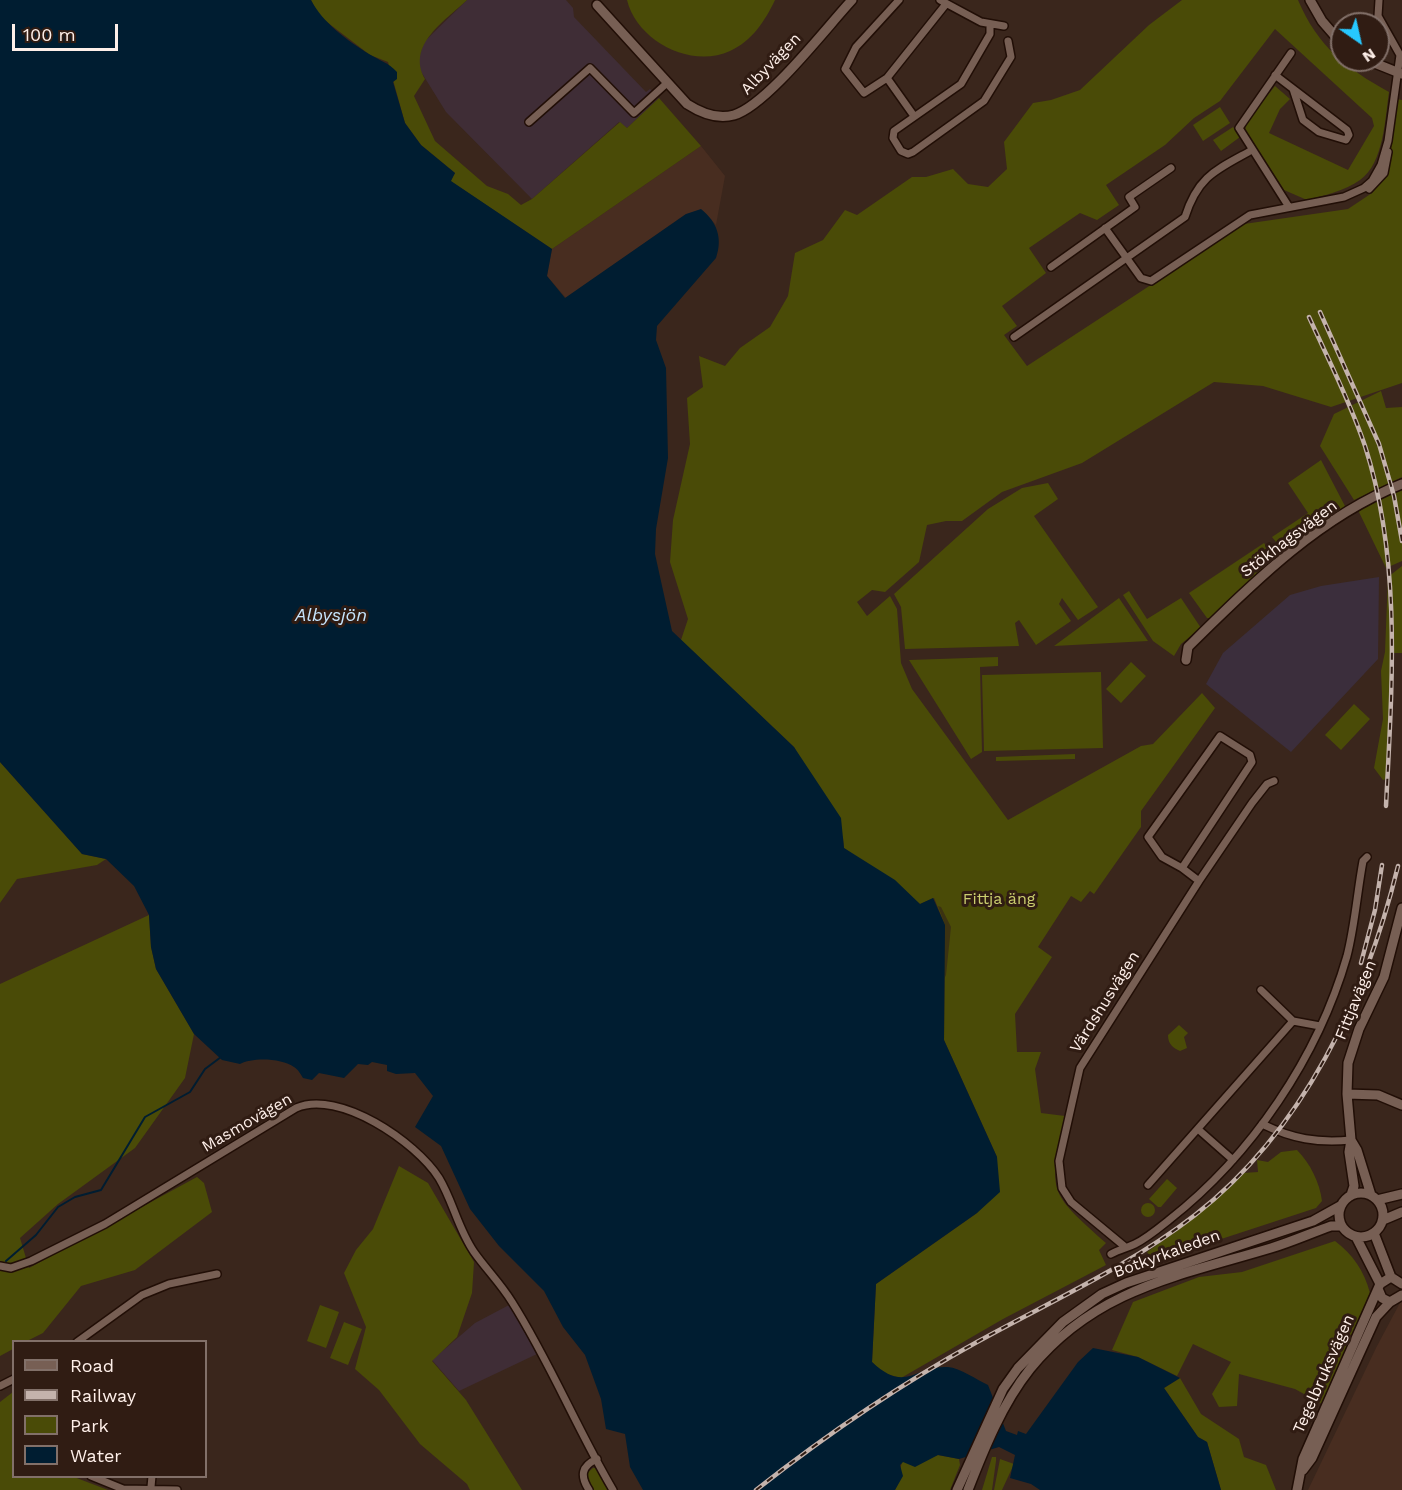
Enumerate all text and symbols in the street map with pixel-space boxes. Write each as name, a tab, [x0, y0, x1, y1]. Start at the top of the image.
scale bar	[15, 12, 122, 50]
north arrow	[1330, 12, 1390, 72]
text: 100 m	[23, 24, 76, 45]
street label: Albyvägen	[737, 29, 805, 99]
text: N	[1359, 44, 1379, 67]
street label: Stökhagsvägen	[1237, 496, 1341, 582]
water label: Albysjön	[295, 605, 367, 627]
park label: Fittja äng	[963, 889, 1035, 909]
street label: Värdshusvägen	[1066, 948, 1144, 1056]
street label: Fittjavägen	[1331, 957, 1381, 1043]
street label: Masmovägen	[199, 1090, 295, 1156]
street label: Botkyrkaleden	[1111, 1226, 1223, 1282]
street label: Tegelbruksvägen	[1289, 1312, 1359, 1436]
legend	[12, 1340, 207, 1478]
text: Road	[70, 1355, 114, 1376]
text: Railway	[70, 1385, 136, 1406]
text: Park	[70, 1415, 109, 1436]
text: Water	[70, 1445, 122, 1466]

